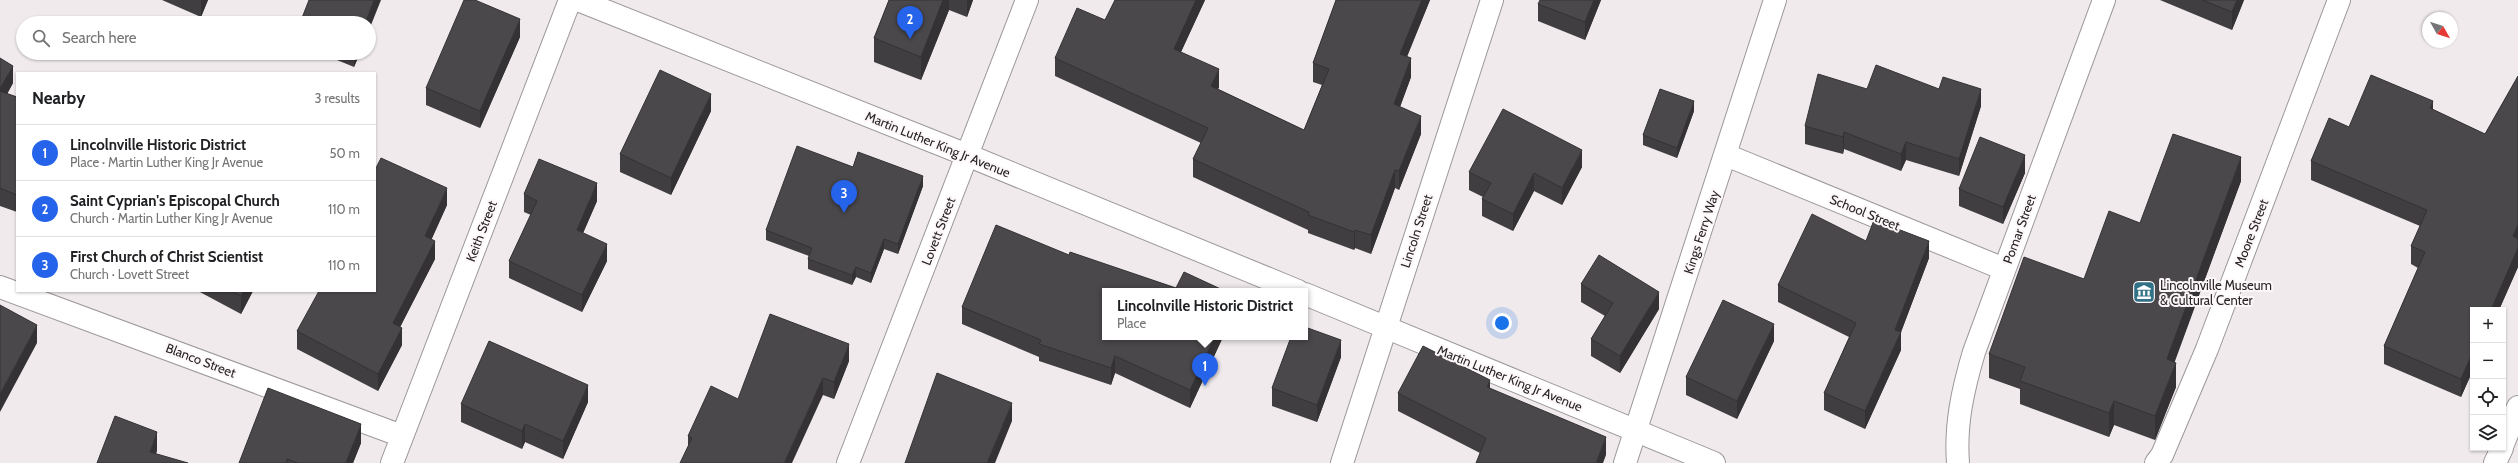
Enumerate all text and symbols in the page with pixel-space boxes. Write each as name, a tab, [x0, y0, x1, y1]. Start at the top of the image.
pin: 2	[897, 6, 923, 39]
north arrow	[2422, 12, 2458, 48]
search box	[16, 16, 376, 60]
icon: search	[30, 27, 52, 49]
text: Search here	[62, 29, 137, 47]
text: Nearby	[32, 88, 85, 108]
text: 3 results	[314, 90, 360, 106]
street label: Martin Luther King Jr Avenue	[863, 108, 1013, 181]
text: Lincolnville Historic District	[70, 136, 246, 154]
text: 1	[43, 145, 47, 161]
text: 50 m	[330, 145, 360, 161]
text: Place · Martin Luther King Jr Avenue	[70, 154, 263, 170]
pin: 3	[831, 180, 857, 213]
street label: Kings Ferry Way	[1680, 188, 1722, 276]
street label: School Street	[1828, 191, 1903, 234]
text: Saint Cyprian's Episcopal Church	[70, 192, 280, 210]
street label: Lincoln Street	[1397, 192, 1436, 270]
street label: Pomar Street	[1999, 192, 2039, 266]
street label: Lovett Street	[918, 194, 958, 267]
street label: Moore Street	[2231, 196, 2272, 269]
street label: Keith Street	[462, 198, 500, 264]
text: 2	[42, 201, 48, 217]
text: 110 m	[328, 201, 360, 217]
text: Church · Martin Luther King Jr Avenue	[70, 210, 273, 226]
text: First Church of Christ Scientist	[70, 248, 263, 266]
text: 3	[41, 257, 49, 273]
text: 110 m	[328, 257, 360, 273]
text: Church · Lovett Street	[70, 266, 189, 282]
place label: Lincolnville Museum & Cultural Center	[2160, 277, 2272, 308]
museum icon: Lincolnville Museum & Cultural Center	[2131, 279, 2157, 305]
popup	[1102, 288, 1308, 340]
text: Lincolnville Historic District	[1117, 297, 1293, 315]
map controls	[2470, 307, 2506, 451]
button: +	[2470, 307, 2506, 343]
your location	[1492, 313, 1512, 333]
text: Place	[1117, 315, 1146, 331]
street label: Blanco Street	[164, 339, 239, 381]
street label: Martin Luther King Jr Avenue	[1435, 342, 1585, 415]
button: −	[2470, 343, 2506, 379]
pin: 1	[1192, 353, 1218, 386]
button: locate	[2470, 379, 2506, 415]
button: layers	[2470, 415, 2506, 451]

